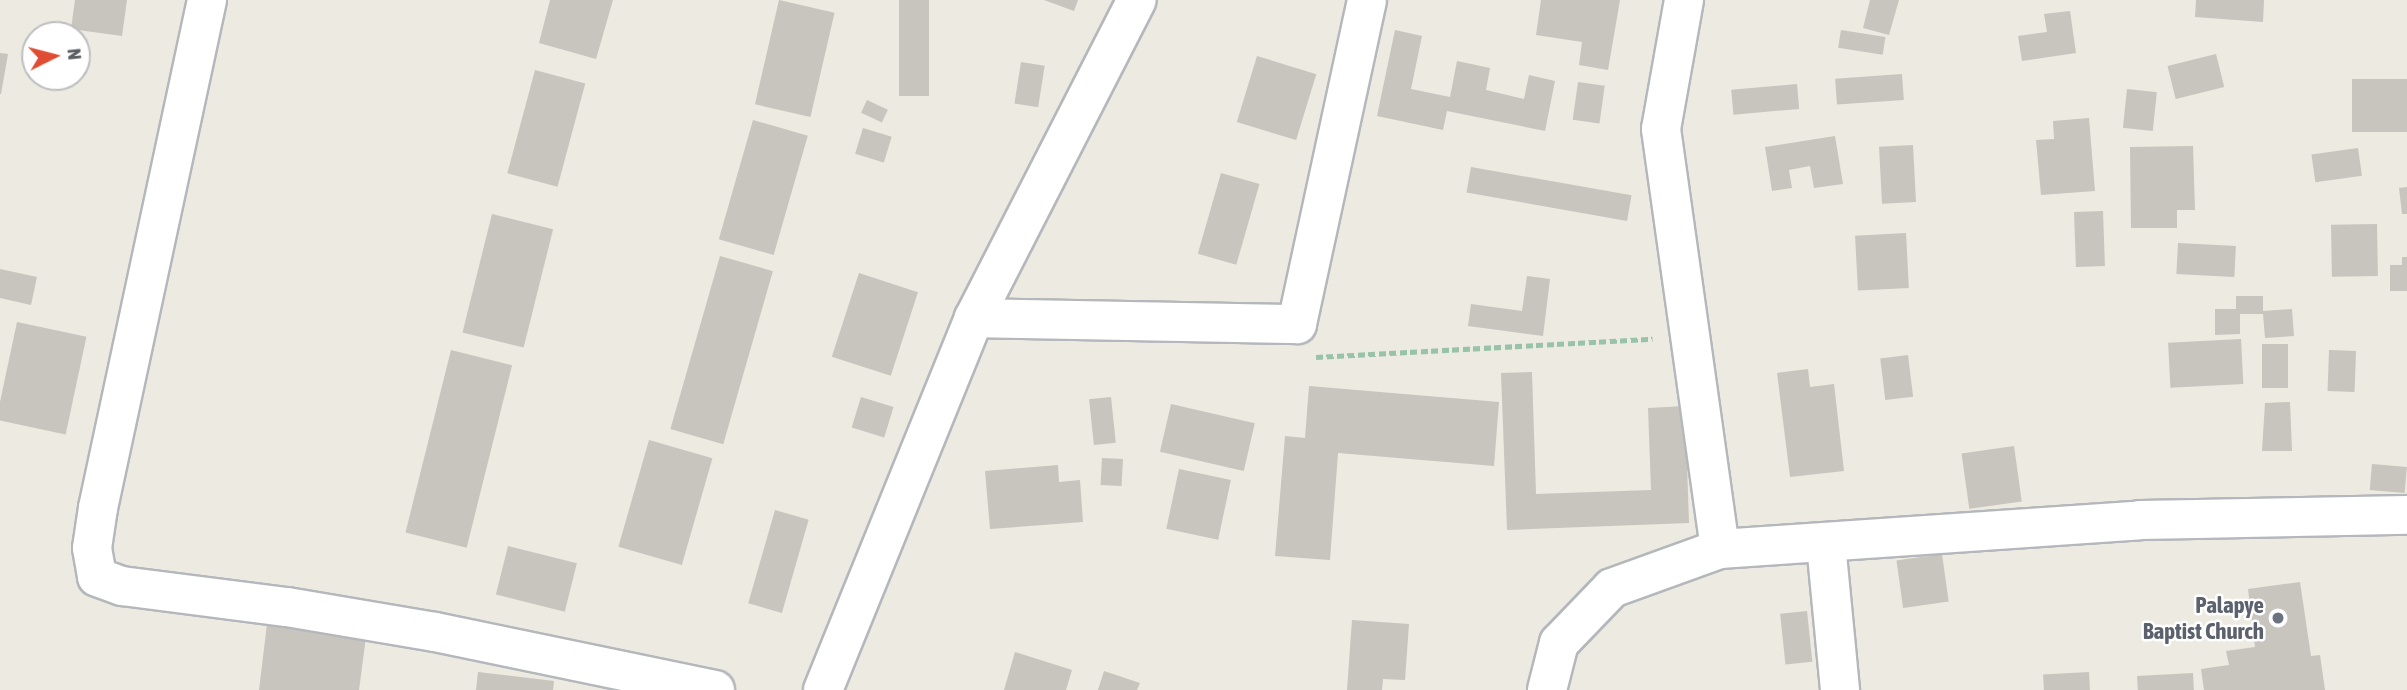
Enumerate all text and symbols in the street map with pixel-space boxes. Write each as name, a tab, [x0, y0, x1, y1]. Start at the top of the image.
north arrow	[21, 21, 91, 91]
text: N	[63, 47, 86, 61]
place label: Palapye Baptist Church	[2143, 591, 2264, 645]
marker: Palapye Baptist Church	[2270, 610, 2286, 626]

